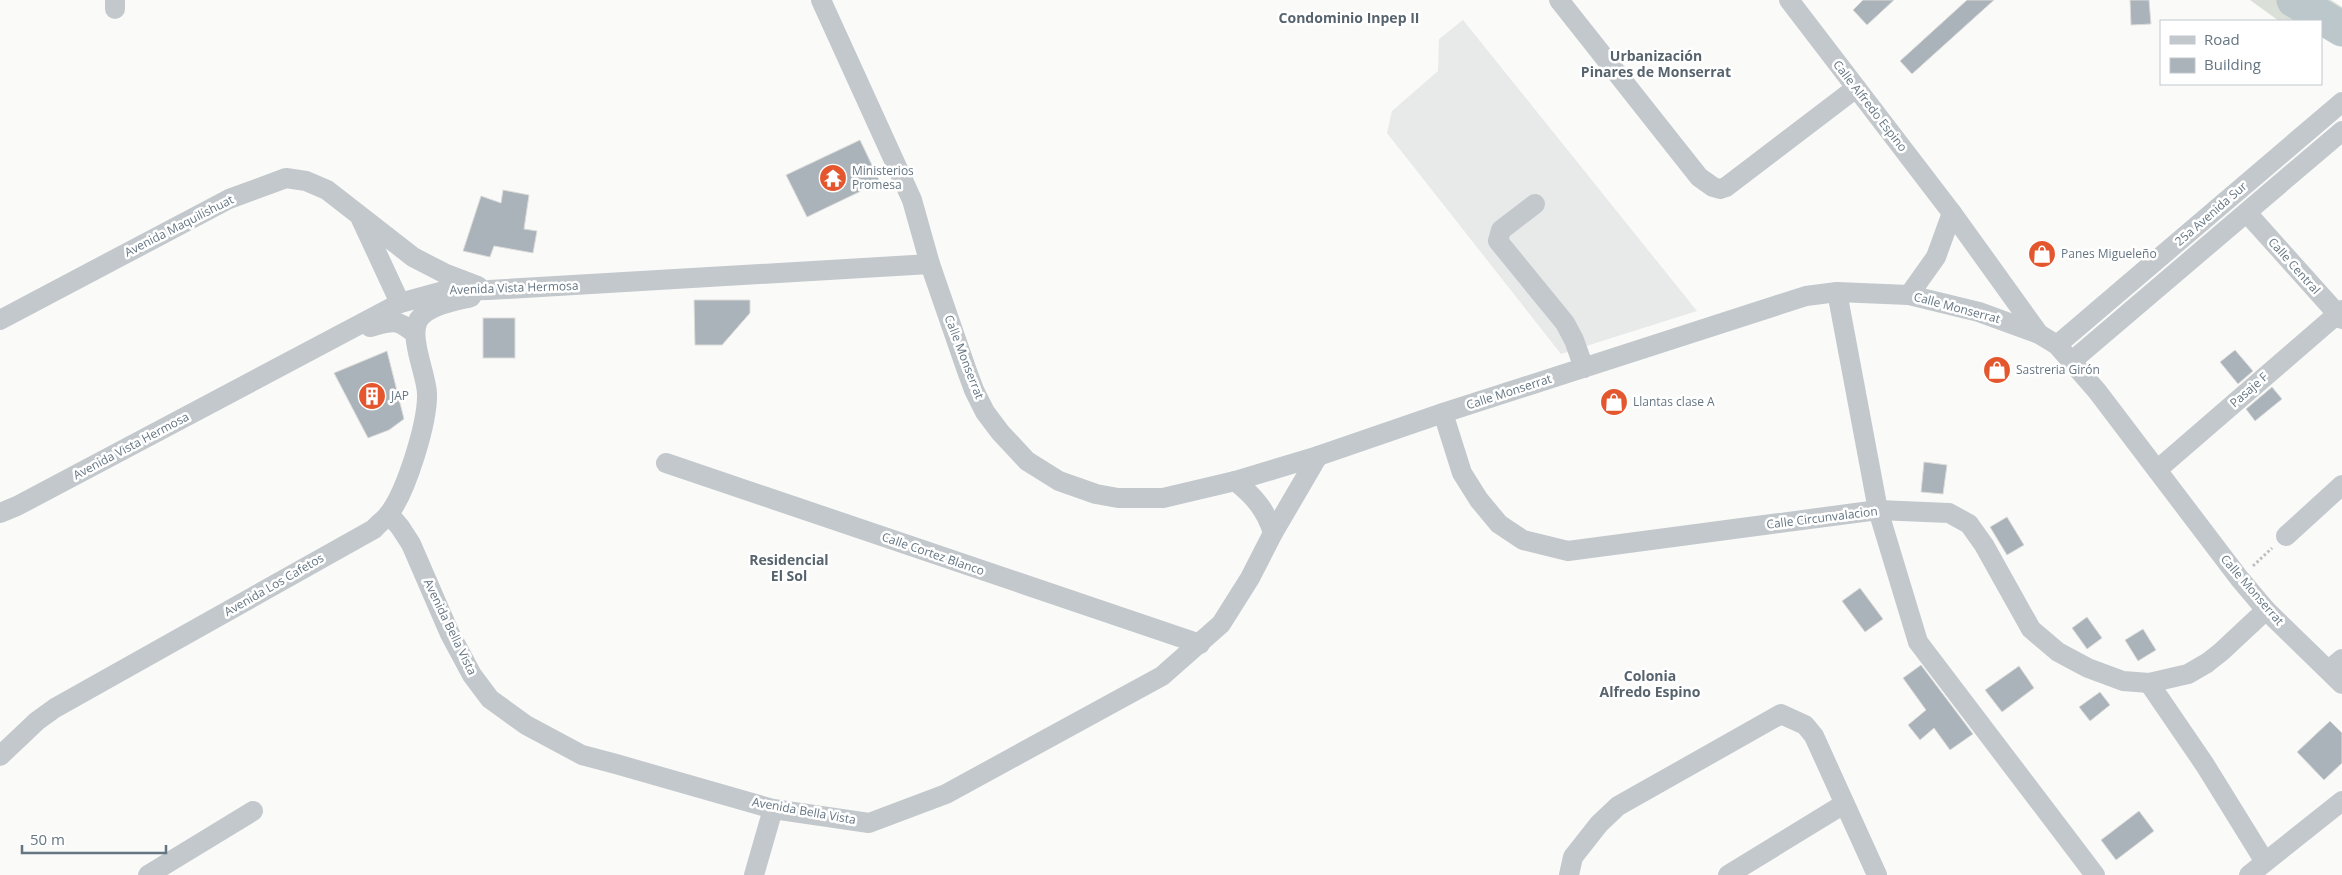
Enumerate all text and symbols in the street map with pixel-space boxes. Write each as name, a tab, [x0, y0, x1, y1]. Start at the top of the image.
district label: Condominio Inpep II	[1279, 8, 1419, 27]
legend	[2160, 20, 2322, 85]
text: Road	[2204, 29, 2240, 49]
district label: Urbanización Pinares de Monserrat	[1581, 46, 1731, 81]
text: Building	[2204, 54, 2261, 74]
street label: Calle Alfredo Espino	[1829, 57, 1911, 155]
place label: Ministerios Promesa	[852, 162, 914, 193]
temple icon: Ministerios Promesa	[818, 163, 848, 193]
street label: 25a Avenida Sur	[2171, 178, 2250, 250]
street label: Avenida Maquilishuat	[121, 191, 236, 260]
street label: Calle Central	[2264, 234, 2324, 298]
shop icon: Panes Migueleño	[2027, 239, 2057, 269]
place label: Panes Migueleño	[2061, 245, 2157, 262]
street label: Avenida Vista Hermosa	[449, 277, 579, 298]
street label: Calle Monserrat	[1912, 288, 2002, 327]
street label: Calle Monserrat	[941, 312, 988, 401]
shop icon: Sastreria Girón	[1982, 355, 2012, 385]
place label: Sastreria Girón	[2016, 361, 2100, 378]
street label: Pasaje F	[2226, 368, 2271, 411]
street label: Calle Monserrat	[1464, 370, 1554, 413]
building icon: JAP	[357, 381, 387, 411]
place label: JAP	[390, 387, 409, 404]
shop icon: Llantas clase A	[1599, 387, 1629, 417]
place label: Llantas clase A	[1633, 393, 1715, 410]
street label: Avenida Vista Hermosa	[70, 408, 192, 483]
street label: Calle Circunvalacion	[1765, 502, 1878, 533]
street label: Calle Cortez Blanco	[880, 528, 987, 579]
street label: Avenida Los Cafetos	[221, 549, 327, 620]
district label: Residencial El Sol	[749, 550, 829, 585]
street label: Calle Monserrat	[2217, 551, 2288, 629]
street label: Avenida Bella Vista	[420, 576, 481, 678]
district label: Colonia Alfredo Espino	[1600, 666, 1701, 701]
street label: Avenida Bella Vista	[751, 793, 857, 828]
scale bar	[22, 822, 166, 854]
text: 50 m	[30, 829, 65, 849]

